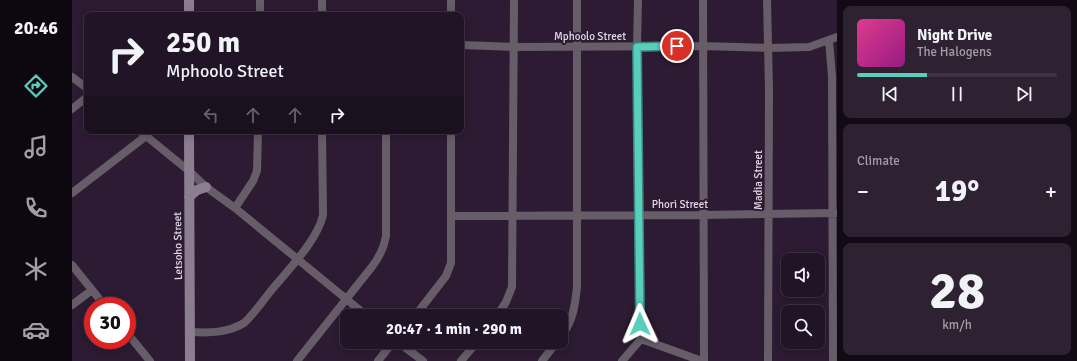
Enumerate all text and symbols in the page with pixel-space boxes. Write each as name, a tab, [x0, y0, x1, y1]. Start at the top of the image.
text: 20:46	[14, 17, 58, 39]
text: 250 m	[166, 26, 240, 60]
text: Night Drive	[917, 26, 992, 44]
icon: right	[100, 28, 152, 80]
pin	[660, 29, 694, 63]
street label: Mphoolo Street	[554, 30, 626, 43]
icon: arrive	[666, 35, 688, 57]
text: The Halogens	[917, 44, 992, 60]
text: Mphoolo Street	[166, 60, 284, 82]
icon: directions	[22, 72, 50, 100]
icon: previous	[879, 83, 901, 105]
icon: pause	[946, 83, 968, 105]
icon: next	[1013, 83, 1035, 105]
icon: left	[200, 104, 222, 126]
icon: ahead	[242, 104, 264, 126]
icon: ahead	[284, 104, 306, 126]
icon: right	[326, 104, 348, 126]
icon: music	[22, 133, 50, 161]
street label: Madia Street	[752, 150, 765, 210]
text: Climate	[857, 153, 900, 169]
text: 19°	[935, 173, 979, 210]
text: −	[857, 178, 869, 205]
text: +	[1045, 178, 1057, 205]
icon: phone	[22, 194, 50, 222]
street label: Phori Street	[652, 198, 708, 211]
street label: Letsoho Street	[171, 212, 185, 280]
map controls	[781, 253, 825, 349]
button: sound	[781, 253, 825, 297]
icon: climate	[22, 255, 50, 283]
text: 28	[929, 259, 985, 323]
speed limit sign: 30	[84, 297, 136, 349]
position arrow	[619, 303, 661, 345]
button: search	[781, 305, 825, 349]
icon: car	[22, 316, 50, 344]
text: km/h	[942, 317, 972, 333]
text: 20:47 · 1 min · 290 m	[386, 320, 522, 338]

